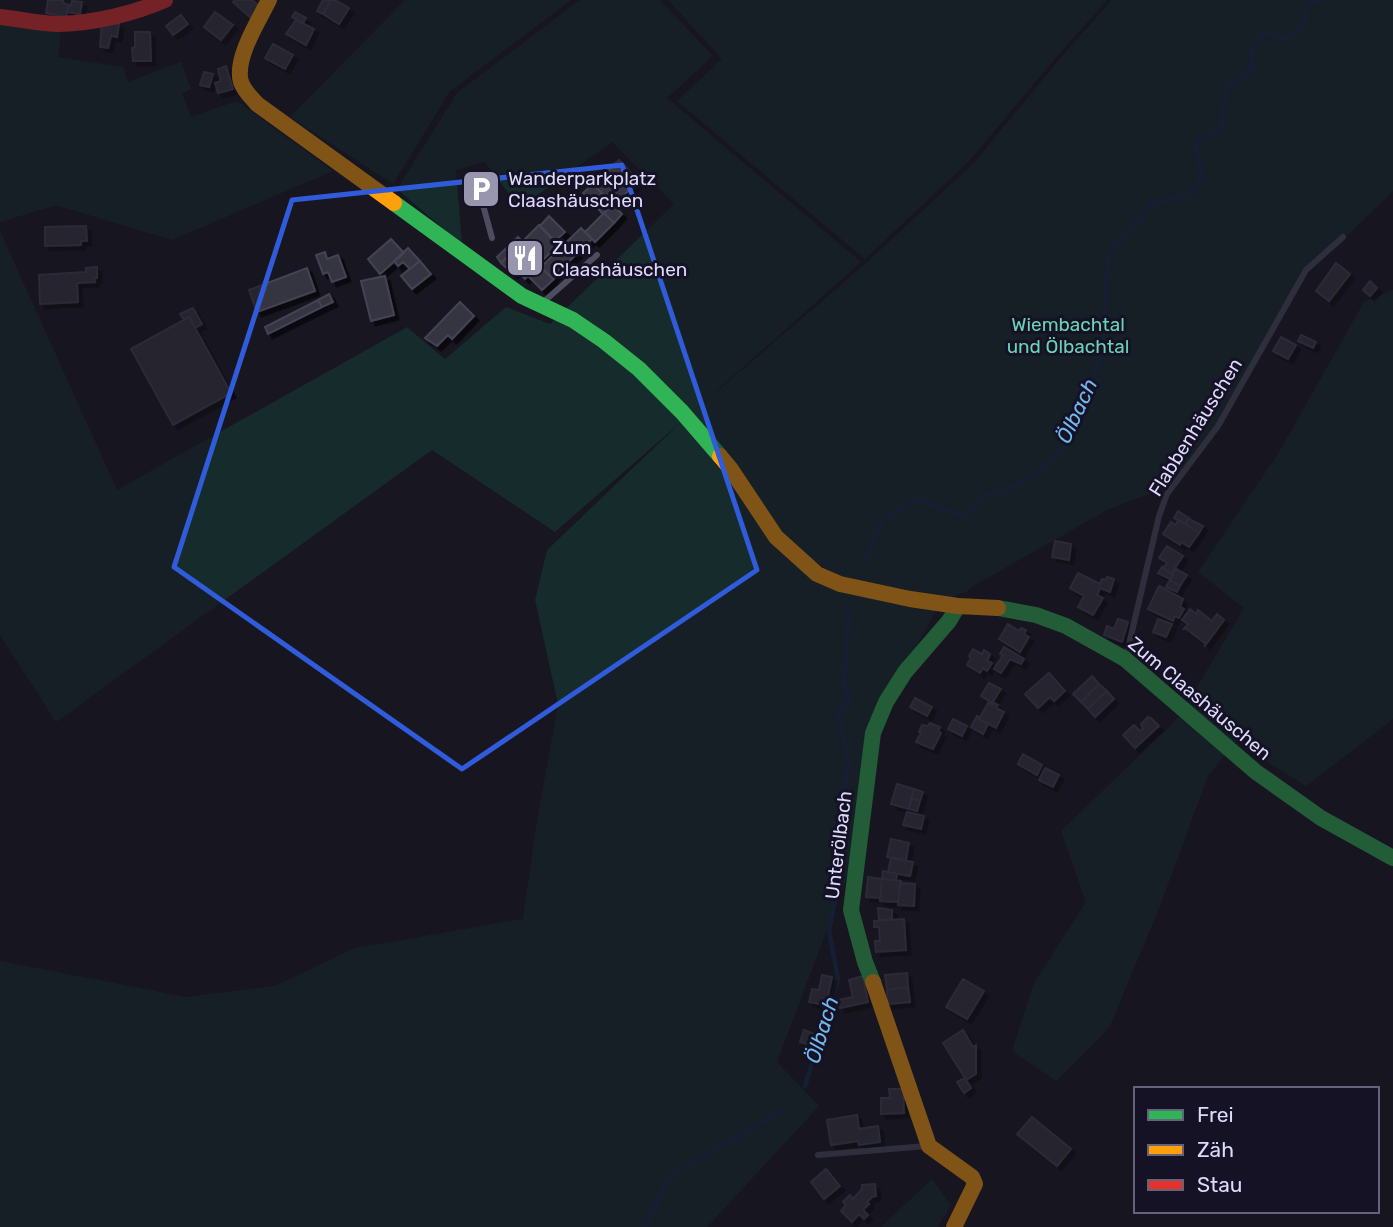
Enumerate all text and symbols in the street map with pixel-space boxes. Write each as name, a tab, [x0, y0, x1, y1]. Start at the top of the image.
place label: Wanderparkplatz Claashäuschen	[508, 167, 656, 212]
parking icon: Wanderparkplatz Claashäuschen	[460, 168, 502, 210]
place label: Zum Claashäuschen	[552, 236, 687, 281]
restaurant icon: Zum Claashäuschen	[504, 237, 546, 279]
park label: Wiembachtal und Ölbachtal	[1007, 313, 1129, 358]
street label: Flabbenhäuschen	[1144, 354, 1247, 501]
water label: Ölbach	[1051, 374, 1102, 447]
street label: Zum Claashäuschen	[1124, 632, 1276, 765]
street label: Unterölbach	[820, 789, 857, 901]
water label: Ölbach	[800, 993, 843, 1066]
legend	[1134, 1087, 1379, 1213]
text: Frei	[1197, 1102, 1234, 1127]
text: Zäh	[1197, 1137, 1234, 1162]
text: Stau	[1197, 1172, 1243, 1197]

